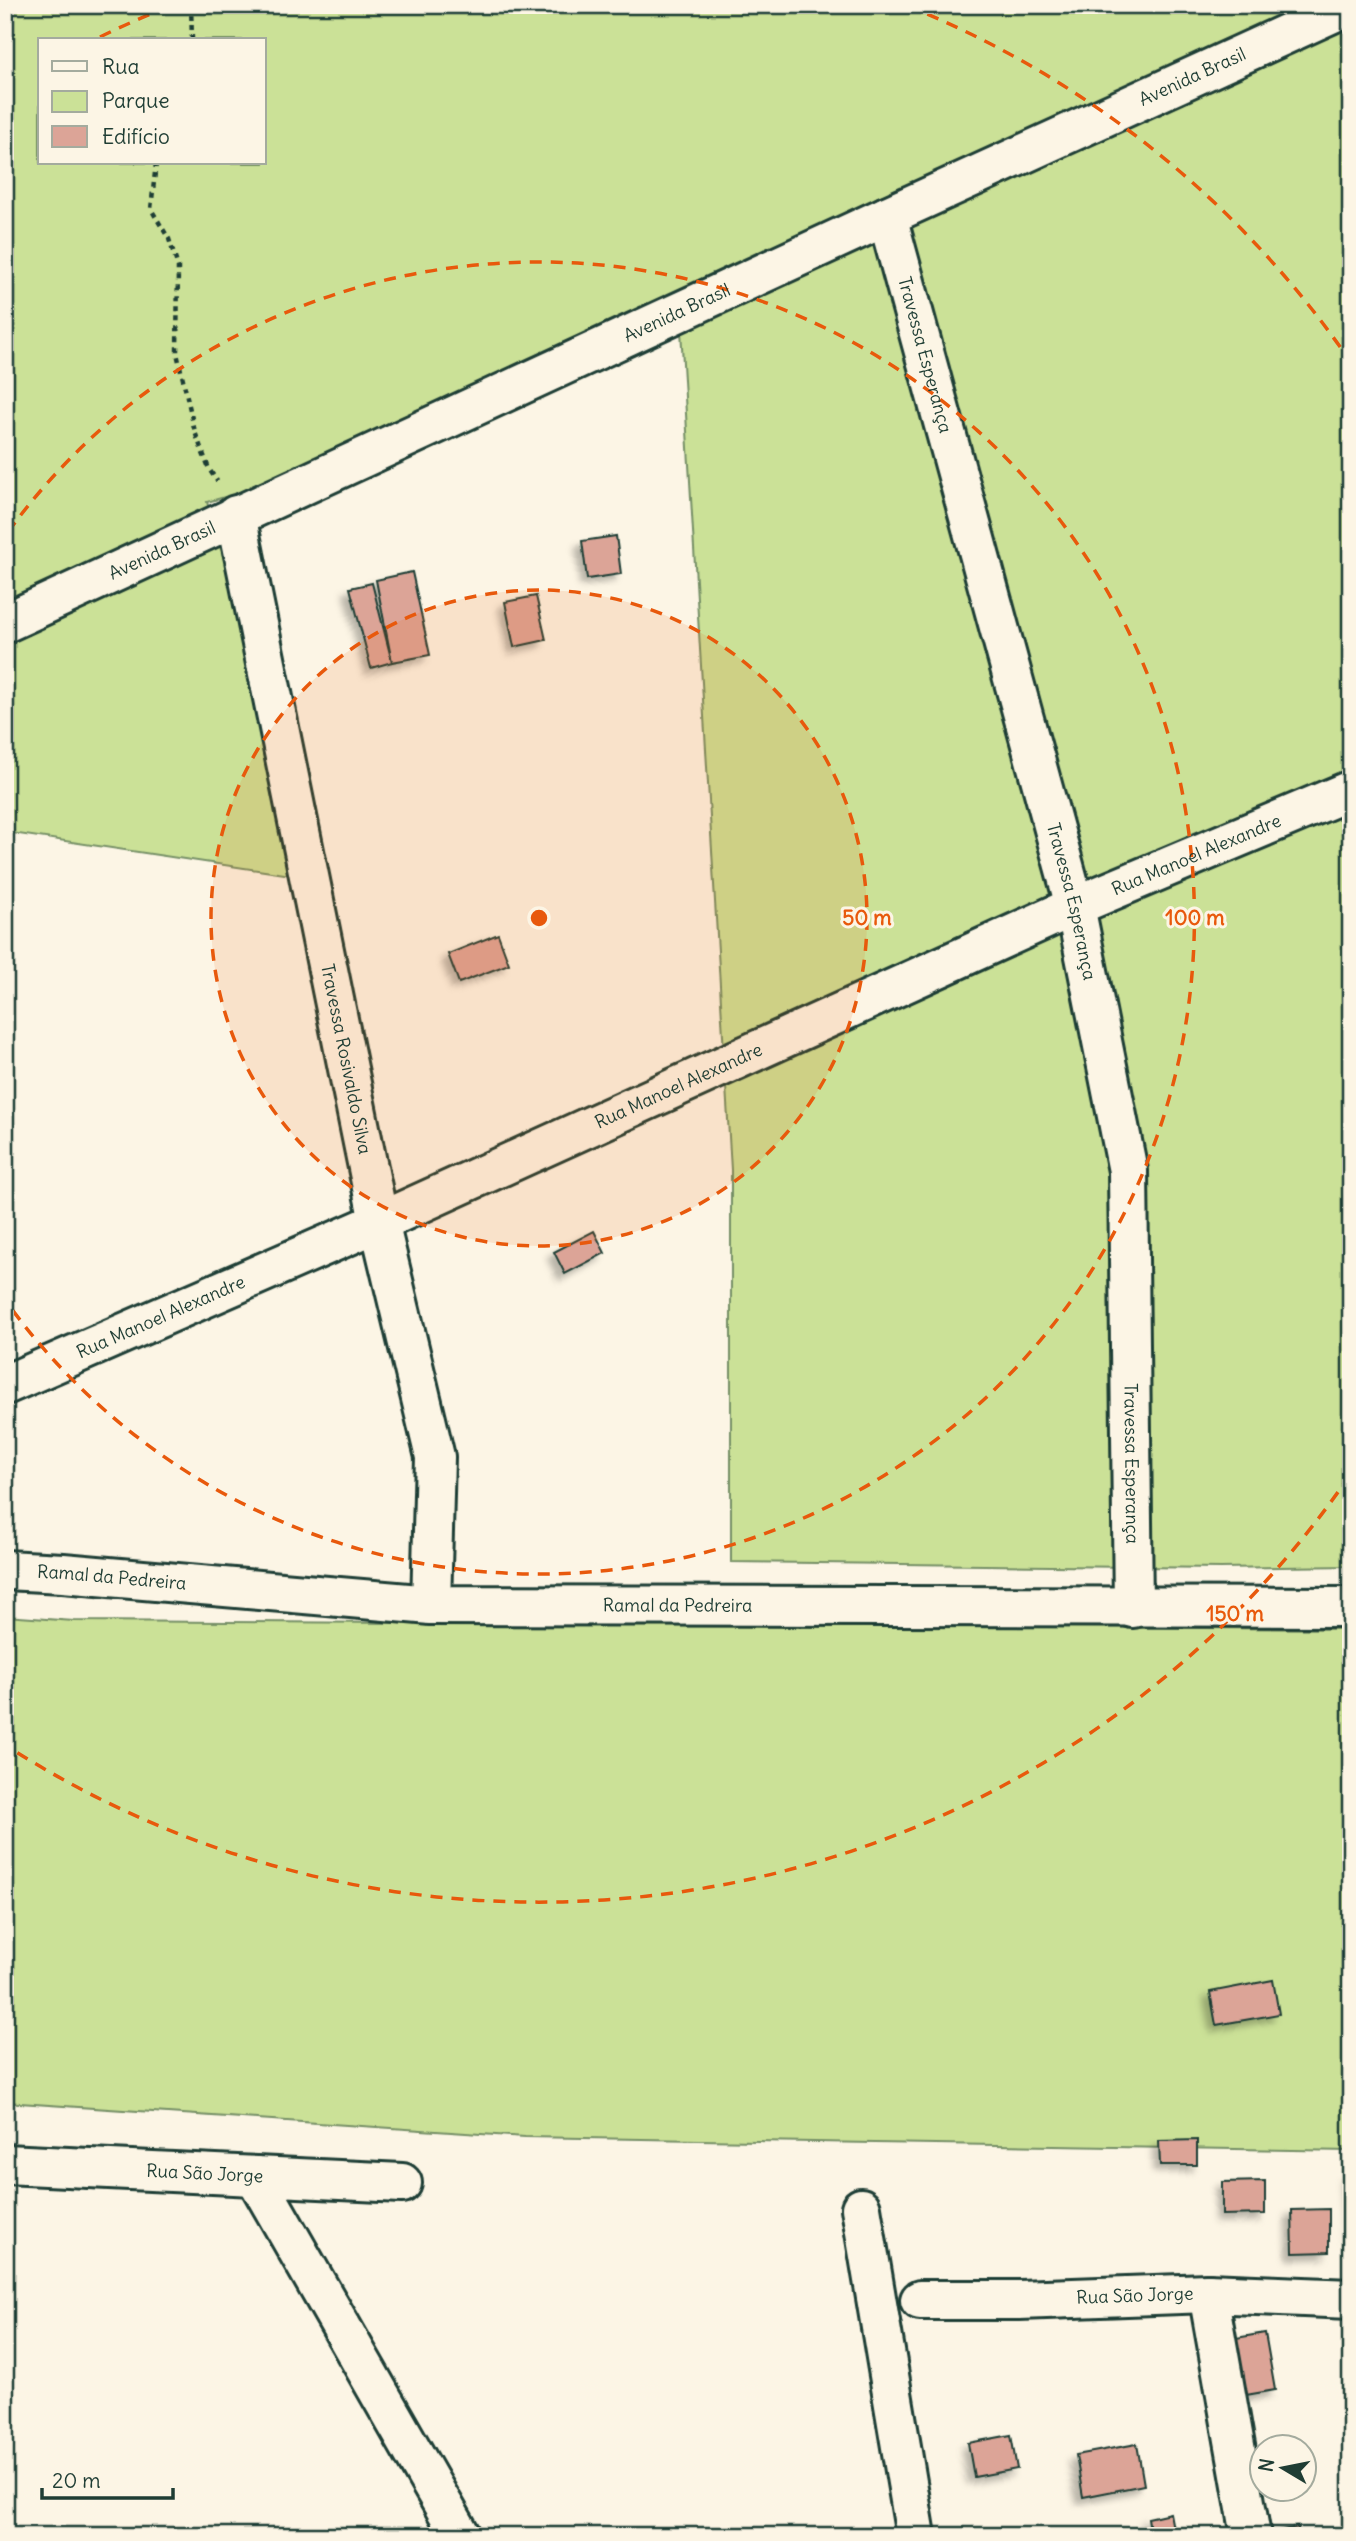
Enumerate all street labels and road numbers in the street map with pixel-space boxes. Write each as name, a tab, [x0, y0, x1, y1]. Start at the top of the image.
street label: Avenida Brasil	[1135, 42, 1249, 111]
street label: Travessa Esperança	[893, 274, 958, 436]
street label: Avenida Brasil	[620, 278, 734, 347]
street label: Avenida Brasil	[105, 516, 219, 585]
street label: Rua Manoel Alexandre	[1108, 809, 1284, 900]
street label: Travessa Esperança	[1042, 820, 1102, 982]
street label: Travessa Rosivaldo Silva	[316, 962, 377, 1156]
street label: Rua Manoel Alexandre	[591, 1038, 766, 1134]
street label: Rua Manoel Alexandre	[73, 1270, 248, 1363]
street label: Travessa Esperança	[1119, 1383, 1144, 1544]
street label: Ramal da Pedreira	[37, 1560, 187, 1595]
street label: Ramal da Pedreira	[603, 1593, 752, 1617]
street label: Rua São Jorge	[146, 2159, 264, 2187]
street label: Rua São Jorge	[1076, 2282, 1194, 2309]

